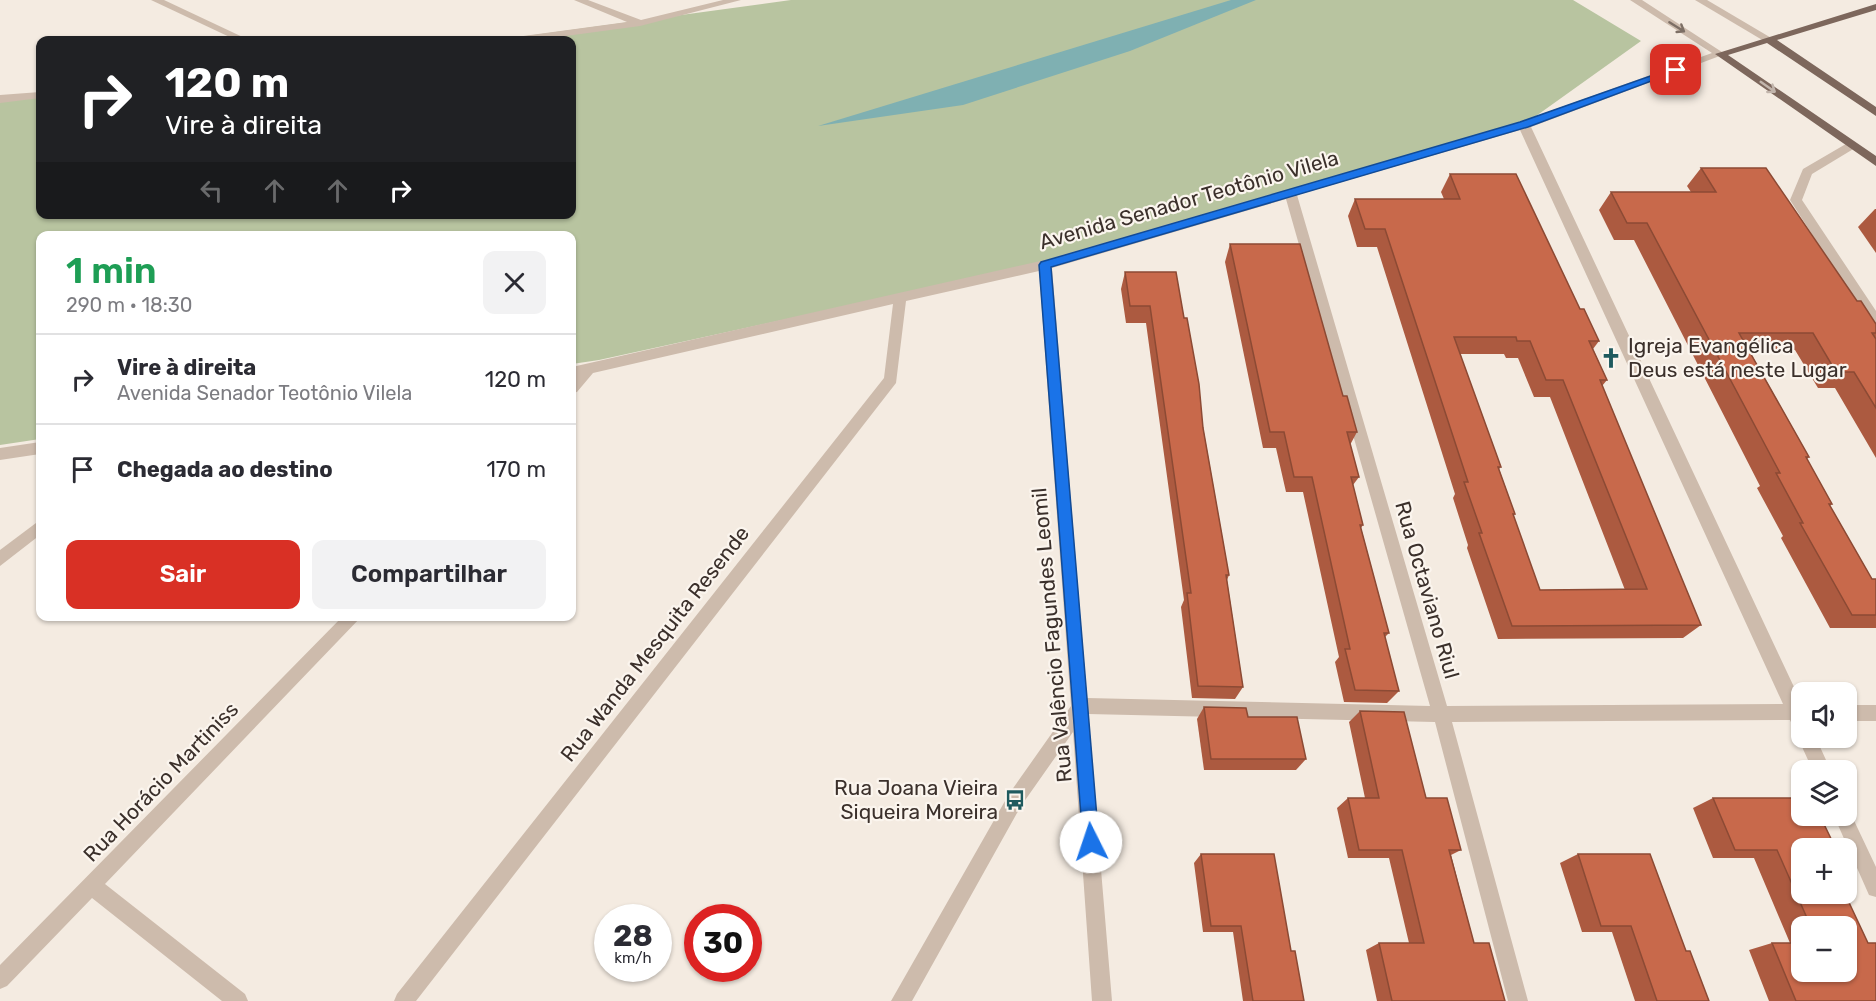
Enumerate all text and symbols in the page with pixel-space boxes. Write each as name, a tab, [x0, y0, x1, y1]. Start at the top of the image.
one-way arrow	[1668, 21, 1685, 33]
pin	[1650, 44, 1701, 95]
icon: arrive	[1659, 53, 1692, 86]
text: 120 m	[165, 58, 289, 108]
icon: right	[66, 60, 144, 138]
one-way arrow	[1759, 81, 1775, 93]
text: Vire à direita	[165, 109, 322, 141]
street label: Avenida Senador Teotônio Vilela	[1036, 145, 1341, 254]
icon: left	[195, 174, 228, 207]
icon: ahead	[258, 174, 291, 207]
icon: ahead	[321, 174, 354, 207]
icon: right	[384, 174, 417, 207]
text: 1 min	[66, 249, 157, 292]
button: close	[483, 251, 546, 314]
text: 290 m · 18:30	[66, 293, 193, 317]
place label: Igreja Evangélica Deus está neste Lugar	[1628, 333, 1847, 382]
church icon: Igreja Evangélica Deus está neste Lugar	[1599, 346, 1623, 370]
text: Vire à direita	[117, 354, 256, 381]
icon: right	[66, 363, 99, 396]
text: 120 m	[485, 366, 546, 393]
text: Avenida Senador Teotônio Vilela	[117, 381, 412, 405]
icon: arrive	[66, 453, 99, 486]
text: Chegada ao destino	[117, 456, 333, 483]
text: 170 m	[486, 456, 546, 483]
street label: Rua Valêncio Fagundes Leomil	[1026, 487, 1077, 783]
street label: Rua Octaviano Riul	[1390, 498, 1465, 681]
street label: Rua Wanda Mesquita Resende	[555, 521, 754, 766]
button: Sair	[66, 540, 300, 609]
button: Compartilhar	[312, 540, 546, 609]
map controls	[1791, 682, 1857, 982]
button: sound	[1791, 682, 1857, 748]
street label: Rua Horácio Martiniss	[78, 697, 243, 867]
button: layers	[1791, 760, 1857, 826]
place label: Rua Joana Vieira Siqueira Moreira	[834, 775, 998, 824]
bus stop icon: Rua Joana Vieira Siqueira Moreira	[1003, 788, 1027, 812]
position arrow	[1059, 810, 1123, 874]
button: +	[1791, 838, 1857, 904]
speed limit sign: 30	[684, 904, 762, 982]
button: −	[1791, 916, 1857, 982]
text: 28	[613, 918, 653, 954]
text: km/h	[614, 949, 652, 967]

